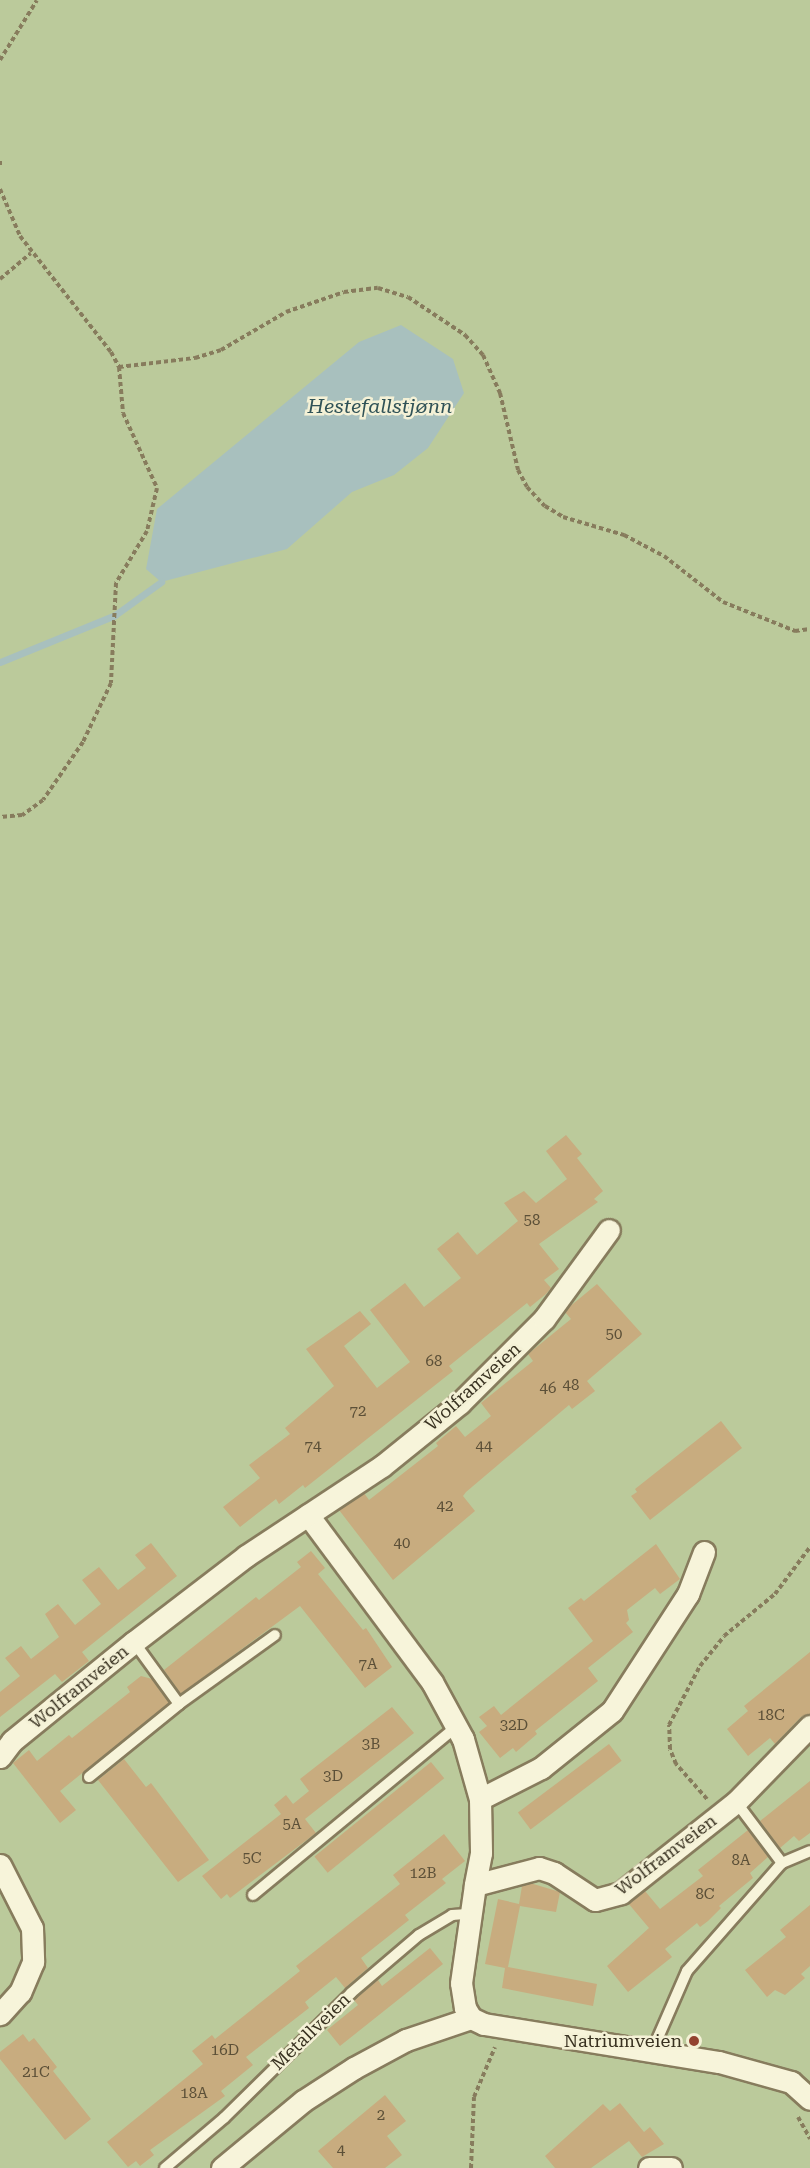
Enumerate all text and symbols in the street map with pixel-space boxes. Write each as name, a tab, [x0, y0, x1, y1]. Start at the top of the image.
water label: Hestefallstjønn	[308, 394, 452, 418]
house number: 58	[524, 1212, 540, 1230]
house number: 50	[606, 1326, 622, 1344]
street label: Wolframveien	[421, 1338, 525, 1436]
house number: 68	[426, 1353, 442, 1371]
house number: 48	[563, 1377, 579, 1395]
house number: 46	[540, 1380, 556, 1398]
house number: 72	[350, 1403, 366, 1421]
house number: 74	[305, 1438, 321, 1456]
house number: 44	[476, 1438, 492, 1456]
house number: 42	[437, 1498, 453, 1516]
house number: 40	[394, 1535, 410, 1553]
street label: Wolframveien	[25, 1640, 133, 1734]
house number: 7A	[359, 1656, 377, 1674]
house number: 18C	[757, 1707, 785, 1725]
house number: 32D	[500, 1717, 528, 1735]
house number: 3B	[362, 1736, 380, 1754]
house number: 3D	[323, 1768, 343, 1786]
street label: Wolframveien	[611, 1810, 721, 1900]
house number: 5A	[283, 1816, 301, 1834]
house number: 5C	[242, 1850, 262, 1868]
house number: 8A	[732, 1852, 750, 1870]
house number: 12B	[410, 1865, 436, 1883]
house number: 8C	[695, 1886, 715, 1904]
street label: Metallveien	[267, 1989, 355, 2075]
place label: Natriumveien	[564, 2030, 682, 2052]
marker: Natriumveien	[687, 2034, 701, 2048]
house number: 16D	[211, 2042, 239, 2060]
house number: 21C	[22, 2064, 50, 2082]
house number: 18A	[180, 2085, 208, 2103]
house number: 2	[377, 2107, 385, 2125]
house number: 4	[337, 2142, 345, 2160]

